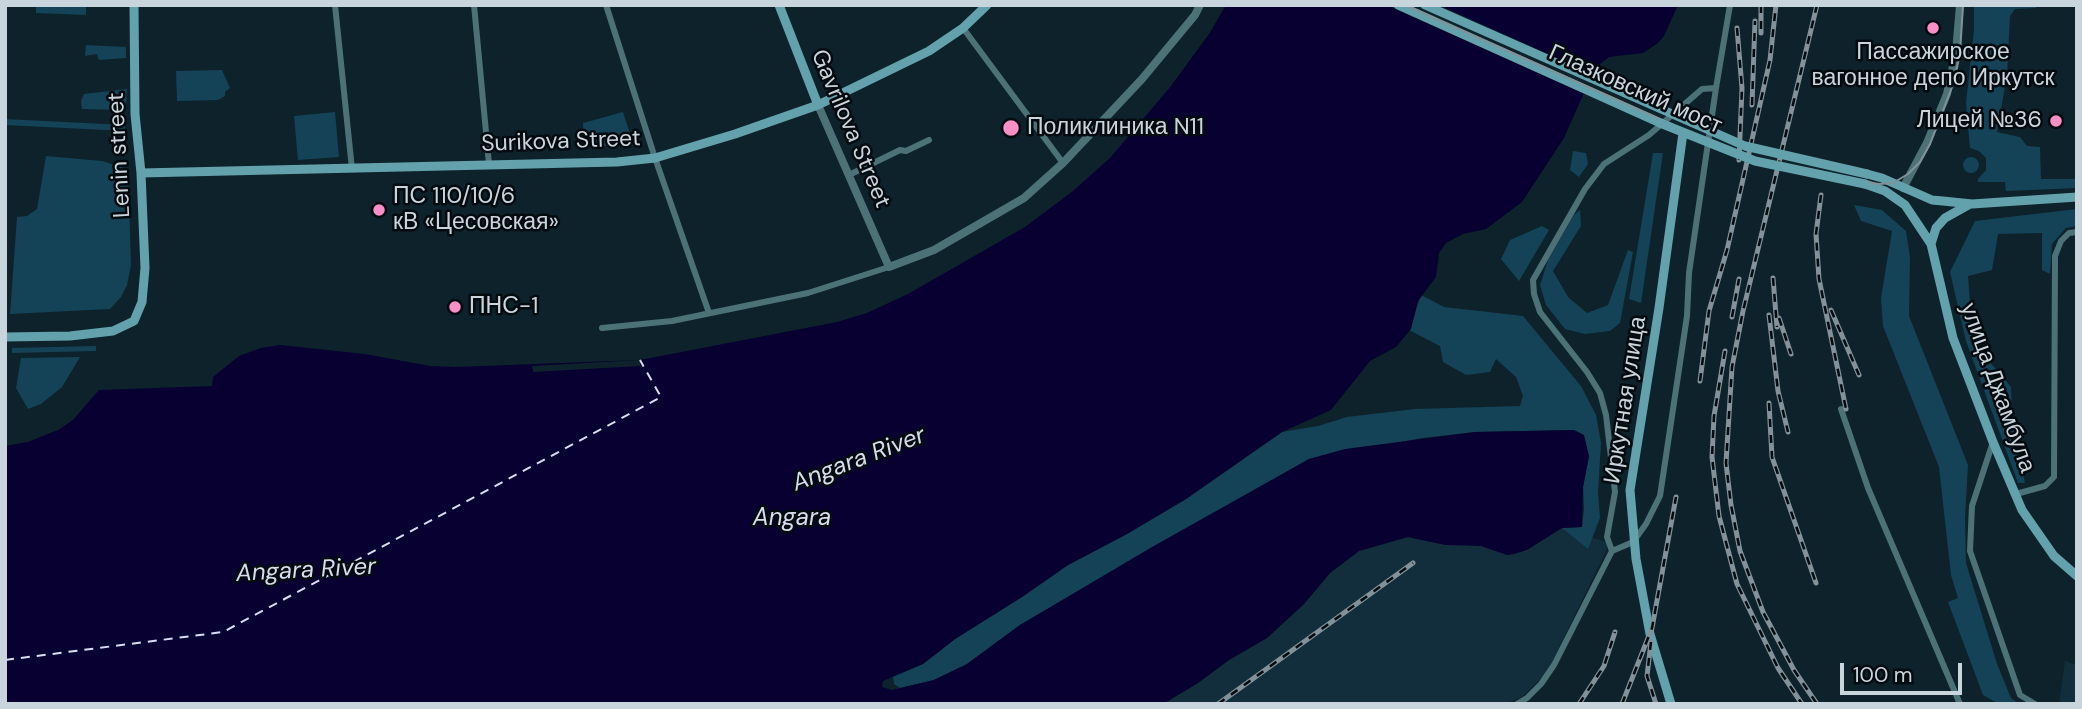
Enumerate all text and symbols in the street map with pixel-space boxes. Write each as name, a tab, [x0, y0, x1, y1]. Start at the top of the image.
marker: Пассажирское вагонное депо Иркутск	[1925, 20, 1941, 36]
street label: Глазковский мост	[1544, 39, 1726, 141]
place label: Пассажирское вагонное депо Иркутск	[1811, 39, 2055, 93]
street label: Gavrilova Street	[804, 46, 896, 212]
street label: Lenin street	[103, 92, 137, 218]
place label: Лицей №36	[1917, 107, 2042, 135]
marker: Лицей №36	[2048, 113, 2064, 129]
place label: Поликлиника N11	[1027, 114, 1204, 142]
marker: Поликлиника N11	[1001, 118, 1021, 138]
street label: Surikova Street	[481, 125, 641, 159]
place label: ПС 110/10/6 кВ «Цесовская»	[393, 183, 559, 237]
marker: ПС 110/10/6 кВ «Цесовская»	[371, 202, 387, 218]
place label: ПНС-1	[469, 293, 538, 321]
marker: ПНС-1	[447, 299, 463, 315]
street label: улица Джамбула	[1954, 299, 2040, 477]
street label: Иркутная улица	[1599, 314, 1653, 486]
water label: Angara River	[788, 421, 930, 499]
water label: Angara	[753, 505, 831, 533]
water label: Angara River	[235, 553, 377, 589]
scale bar	[1844, 650, 1966, 694]
text: 100 m	[1853, 661, 1913, 689]

